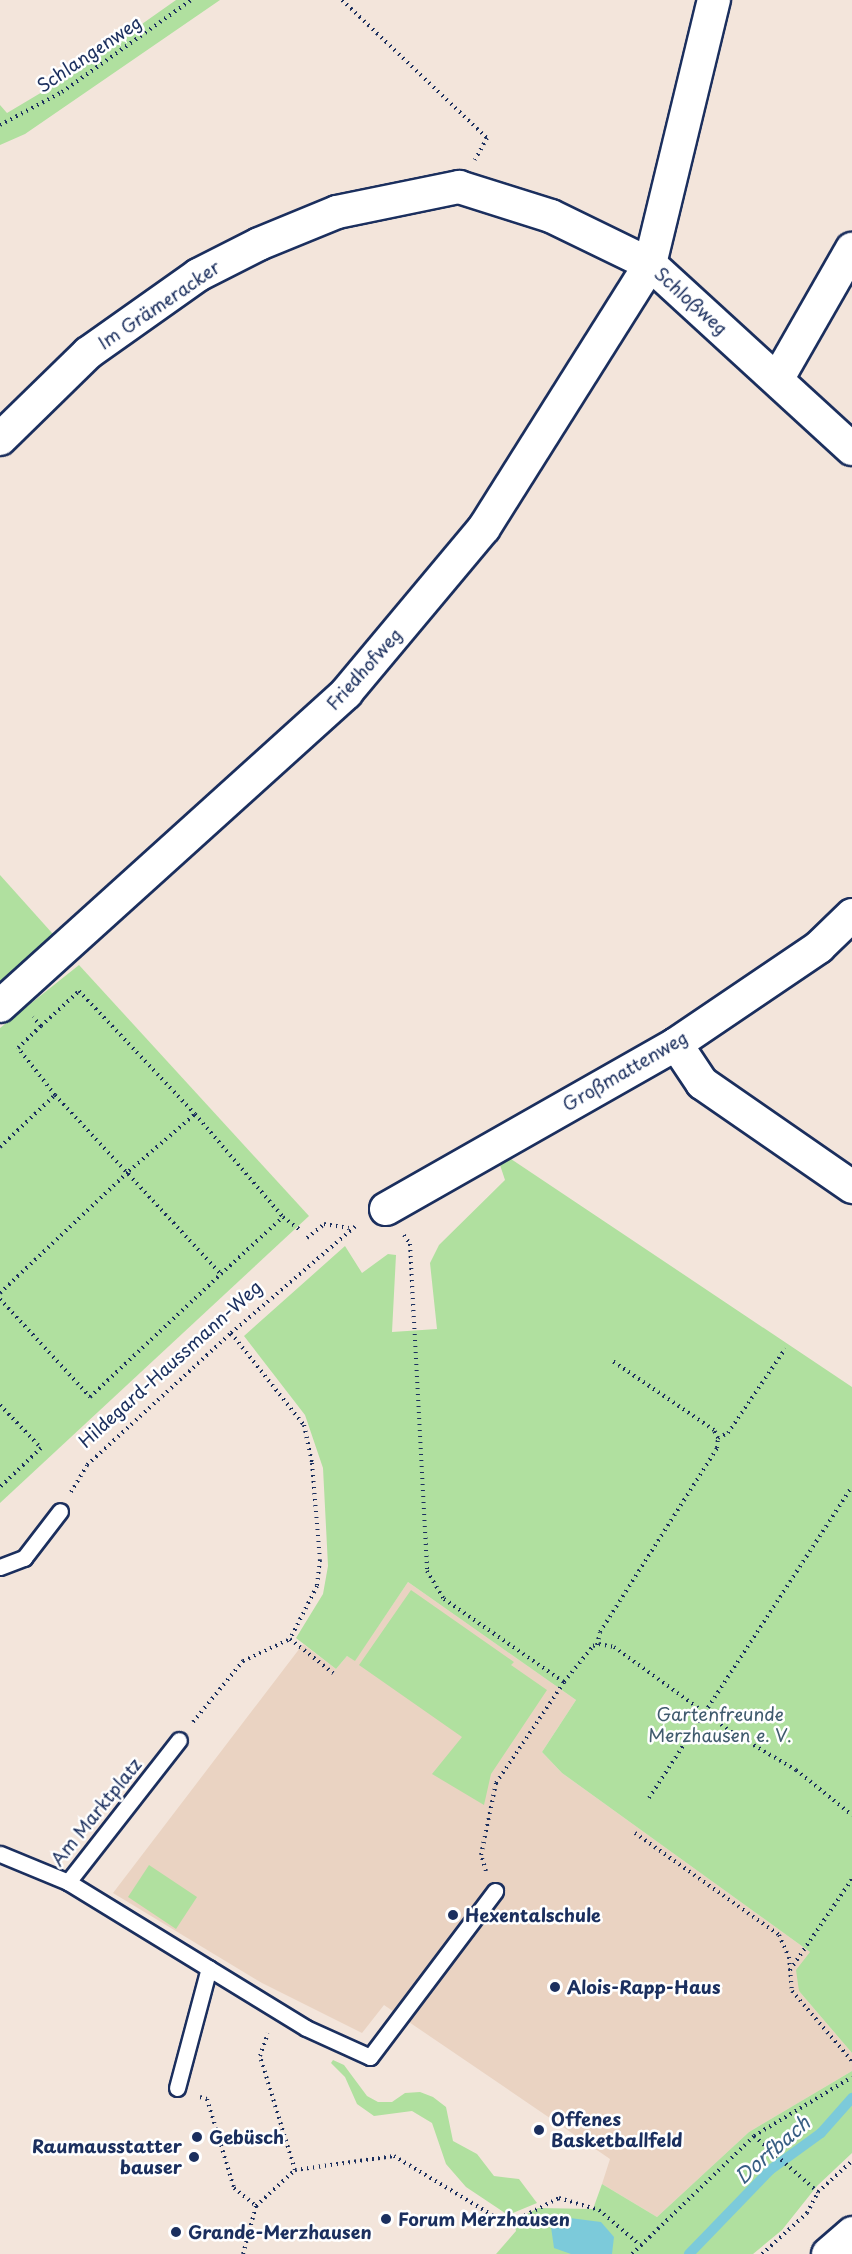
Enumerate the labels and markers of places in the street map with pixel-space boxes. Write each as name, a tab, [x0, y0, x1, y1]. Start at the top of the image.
place label: Hexentalschule	[465, 1904, 601, 1926]
marker: Hexentalschule	[446, 1908, 460, 1922]
place label: Alois-Rapp-Haus	[567, 1976, 721, 1998]
marker: Alois-Rapp-Haus	[548, 1980, 562, 1994]
place label: Offenes Basketballfeld	[551, 2109, 682, 2152]
marker: Offenes Basketballfeld	[532, 2123, 546, 2137]
place label: Gebüsch	[209, 2126, 284, 2148]
marker: Gebüsch	[190, 2130, 204, 2144]
place label: Raumausstatter bauser	[32, 2136, 182, 2178]
marker: Raumausstatter bauser	[187, 2150, 201, 2164]
place label: Forum Merzhausen	[398, 2208, 569, 2230]
marker: Forum Merzhausen	[379, 2212, 393, 2226]
place label: Grande-Merzhausen	[188, 2221, 372, 2243]
marker: Grande-Merzhausen	[169, 2225, 183, 2239]

